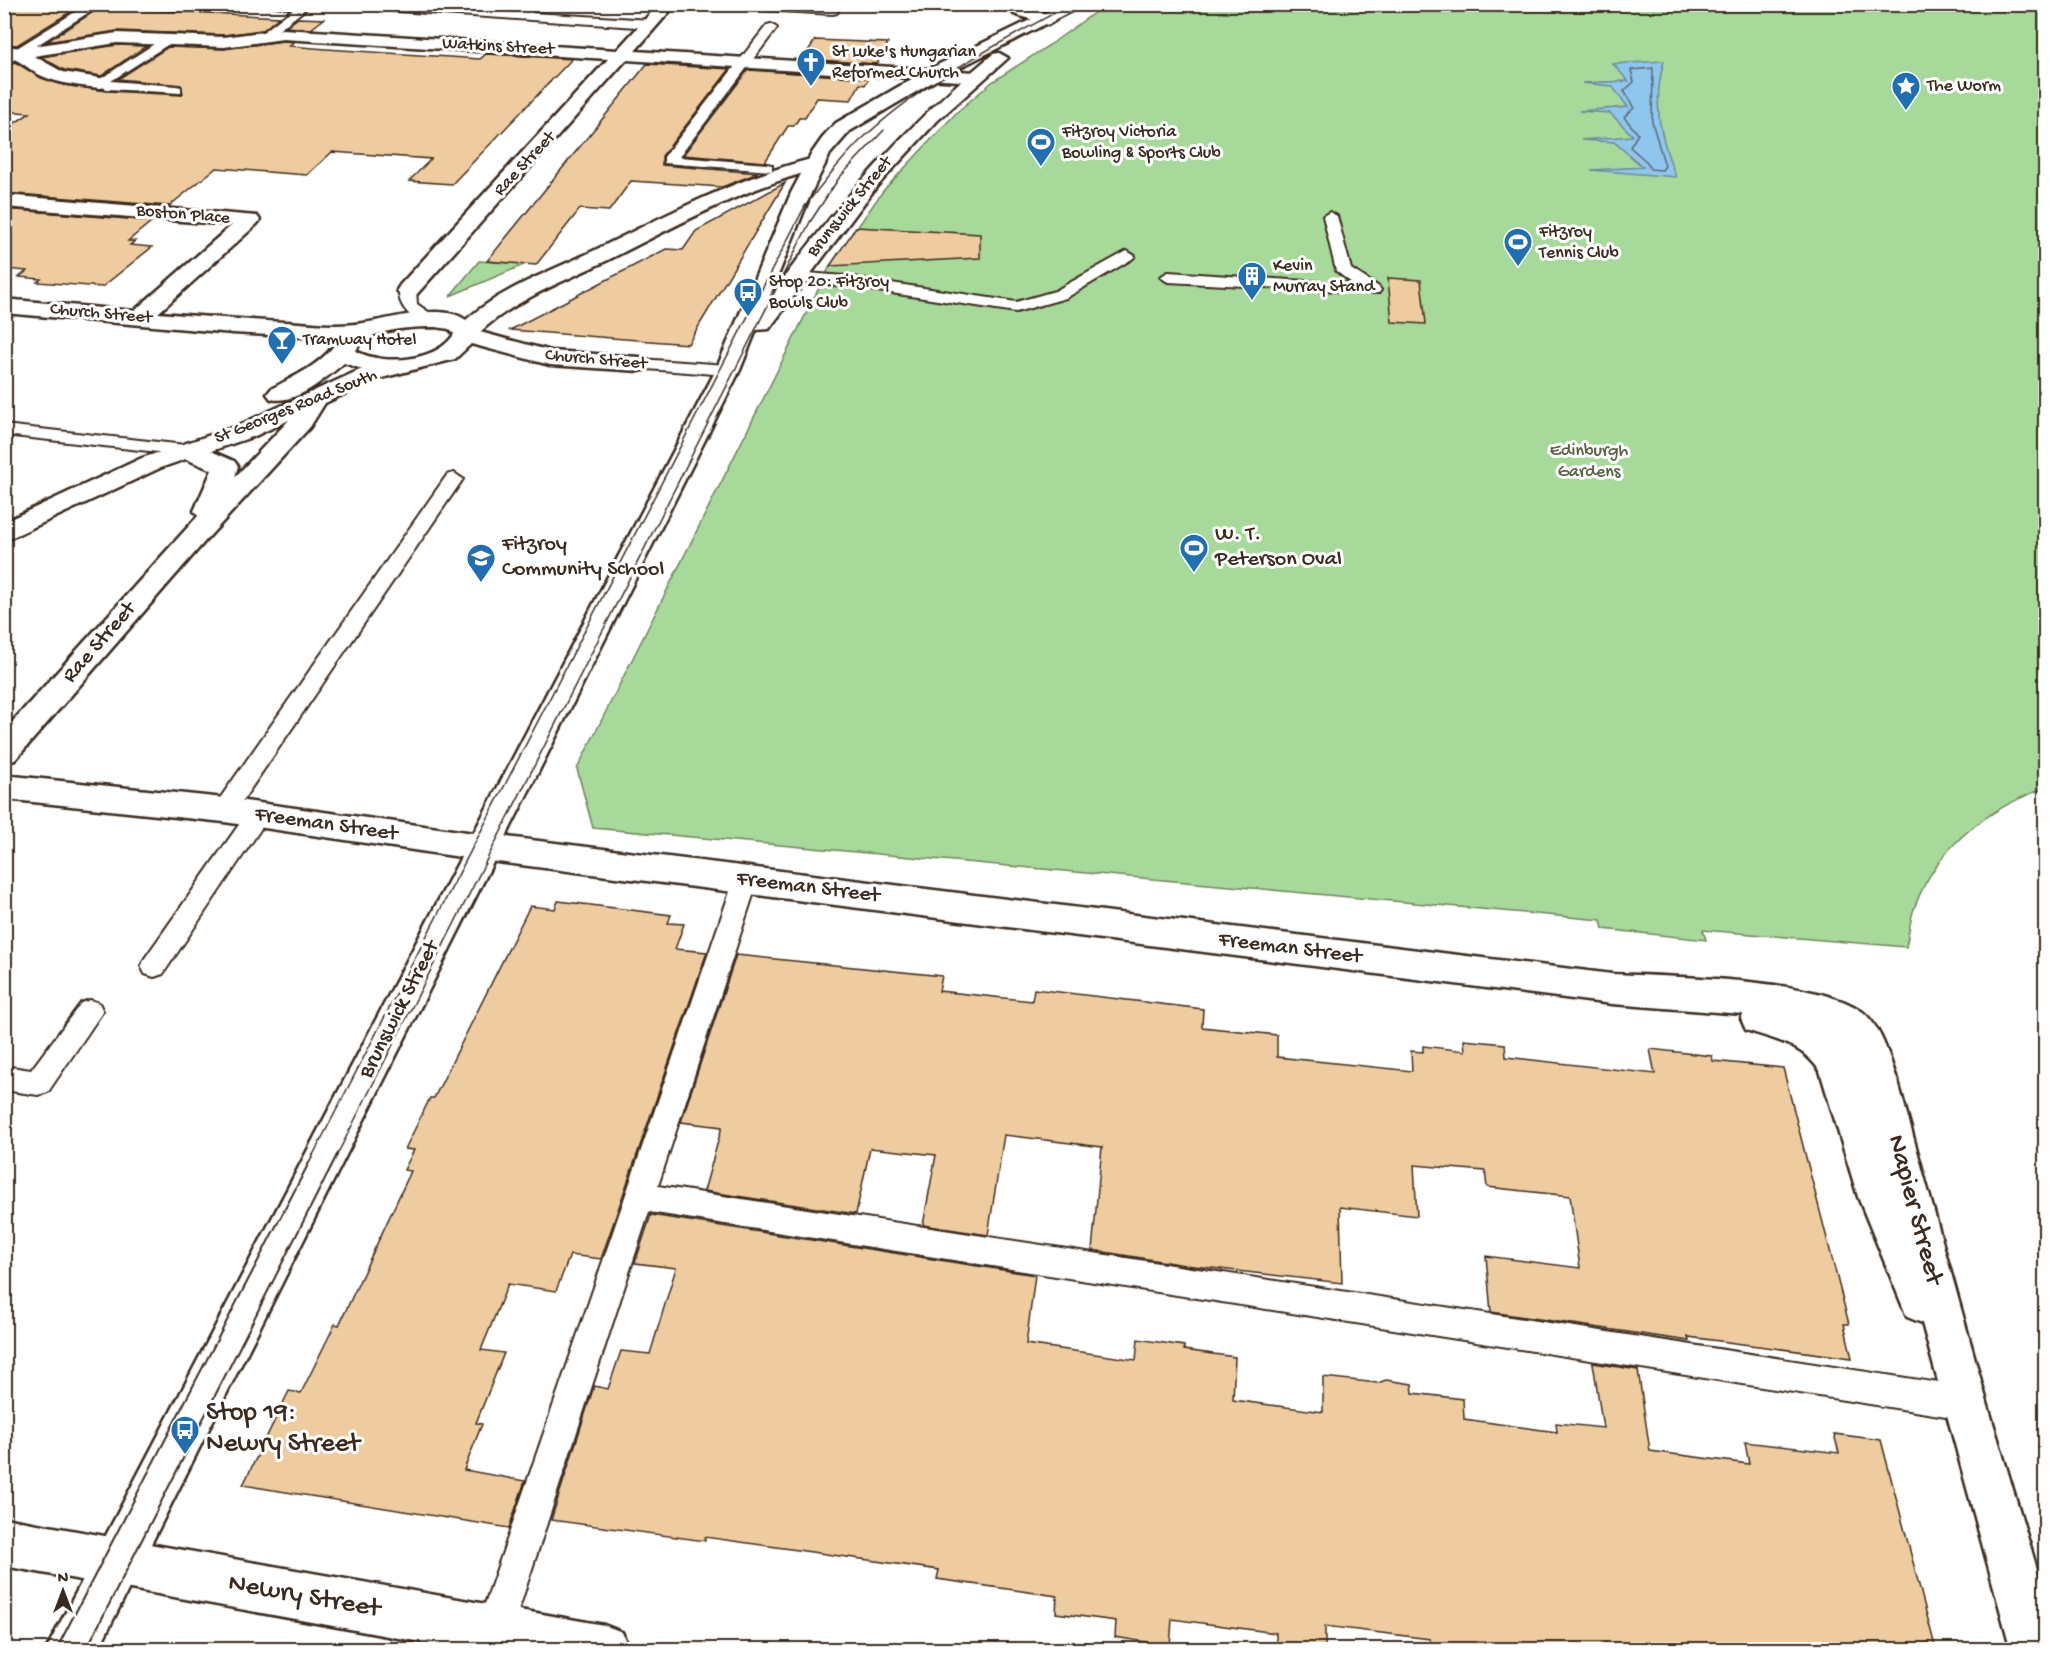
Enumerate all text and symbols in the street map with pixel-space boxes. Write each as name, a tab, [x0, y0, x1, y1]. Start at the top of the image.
street label: Watkins Street	[442, 34, 556, 61]
place label: St Luke's Hungarian Reformed Church	[832, 42, 977, 84]
church icon: St Luke's Hungarian Reformed Church	[795, 46, 827, 88]
place icon: The Worm	[1890, 70, 1922, 112]
place label: The Worm	[1926, 76, 2001, 97]
place label: Fitzroy Victoria Bowling & Sports Club	[1061, 122, 1221, 164]
street label: Rae Street	[490, 126, 561, 201]
sports icon: Fitzroy Victoria Bowling & Sports Club	[1025, 126, 1057, 168]
street label: Brunswick Street	[802, 151, 898, 262]
street label: Boston Place	[134, 200, 231, 230]
place label: Fitzroy Tennis Club	[1538, 222, 1619, 264]
sports icon: Fitzroy Tennis Club	[1502, 226, 1534, 268]
place label: Kevin Murray Stand	[1273, 256, 1376, 298]
building icon: Kevin Murray Stand	[1236, 260, 1268, 302]
place label: Stop 20: Fitzroy Bowls Club	[768, 272, 889, 314]
bus stop icon: Stop 20: Fitzroy Bowls Club	[732, 276, 764, 318]
street label: Church Street	[49, 299, 155, 329]
bar icon: Tramway Hotel	[266, 324, 298, 366]
place label: Tramway Hotel	[302, 330, 416, 351]
street label: Church Street	[544, 345, 650, 375]
street label: St Georges Road South	[212, 365, 381, 449]
park label: Edinburgh Gardens	[1550, 441, 1629, 483]
place label: W. T. Peterson Oval	[1214, 522, 1342, 573]
place label: Fitzroy Community School	[501, 532, 664, 583]
sports icon: W. T. Peterson Oval	[1178, 532, 1210, 574]
school or university icon: Fitzroy Community School	[465, 542, 497, 584]
street label: Rae Street	[58, 596, 144, 689]
street label: Freeman Street	[252, 802, 401, 848]
street label: Freeman Street	[734, 866, 883, 910]
street label: Freeman Street	[1216, 927, 1365, 971]
street label: Brunswick Street	[354, 935, 447, 1084]
street label: Napier Street	[1879, 1132, 1950, 1290]
place label: Stop 19: Newry Street	[206, 1398, 362, 1461]
bus stop icon: Stop 19: Newry Street	[169, 1414, 201, 1456]
north arrow	[33, 1561, 93, 1621]
street label: Newry Street	[226, 1568, 384, 1626]
text: N	[58, 1570, 69, 1589]

